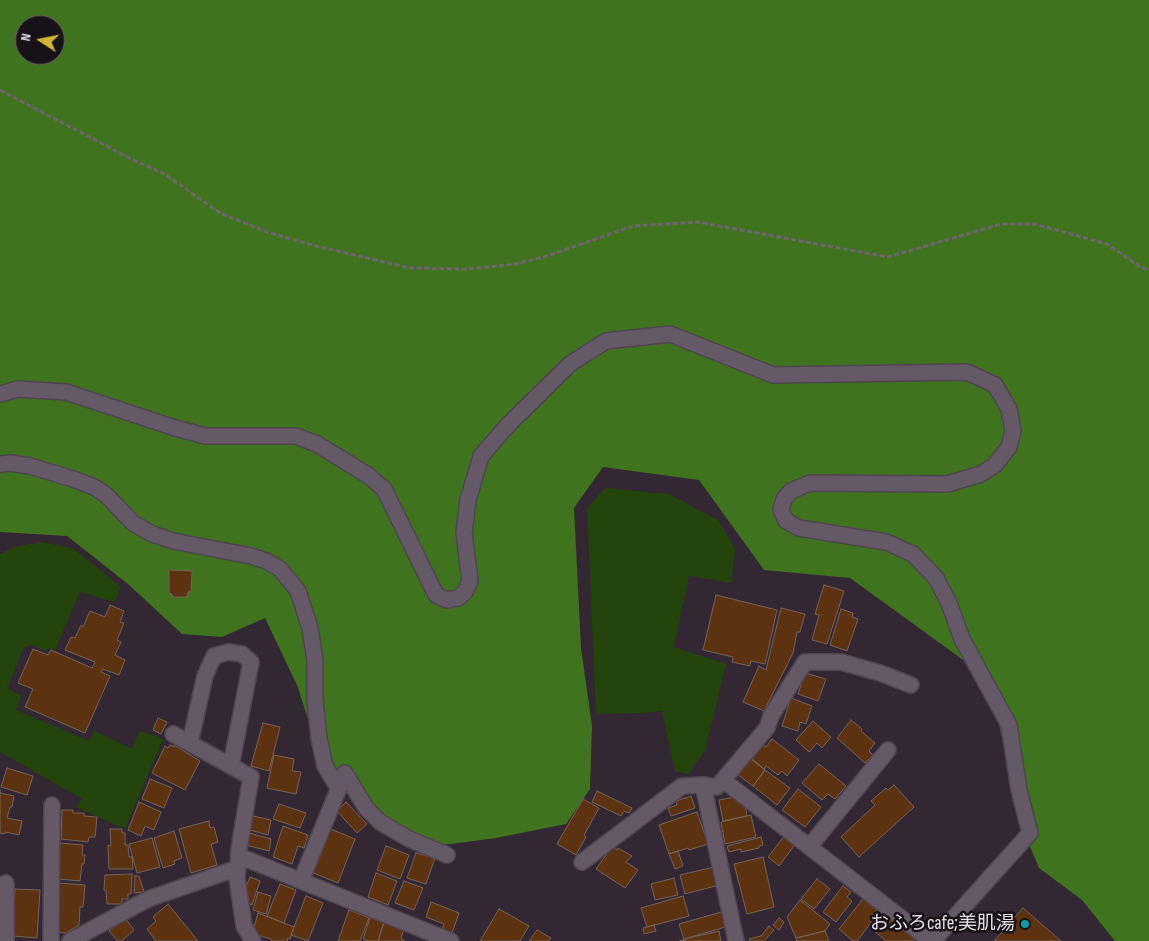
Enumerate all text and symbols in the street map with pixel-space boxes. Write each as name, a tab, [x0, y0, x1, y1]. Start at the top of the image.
north arrow	[15, 15, 65, 65]
text: N	[17, 32, 35, 43]
place label: おふろcafe;美肌湯	[870, 913, 1015, 935]
marker: おふろcafe;美肌湯	[1019, 918, 1031, 930]

